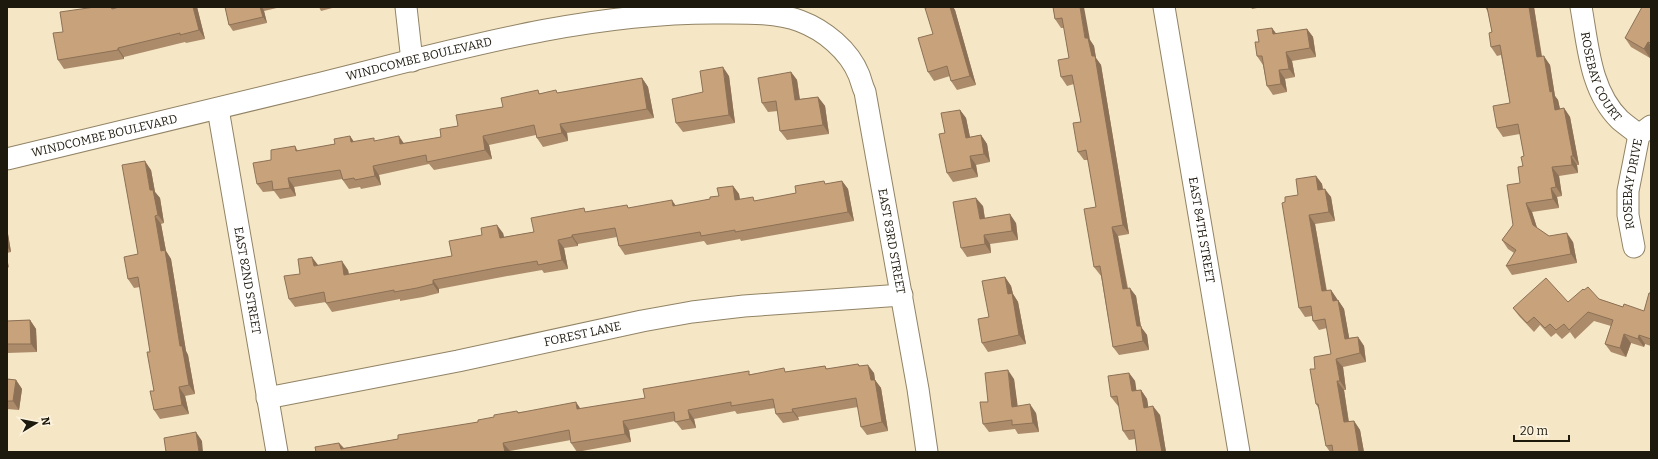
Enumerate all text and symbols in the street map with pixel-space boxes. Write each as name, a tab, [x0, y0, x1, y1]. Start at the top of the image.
street label: ROSEBAY COURT	[1578, 31, 1624, 124]
street label: WINDCOMBE BOULEVARD	[345, 34, 493, 84]
street label: WINDCOMBE BOULEVARD	[30, 112, 179, 160]
street label: ROSEBAY DRIVE	[1621, 137, 1645, 231]
street label: EAST 84TH STREET	[1186, 176, 1217, 284]
street label: EAST 83RD STREET	[875, 187, 908, 295]
street label: EAST 82ND STREET	[231, 226, 264, 335]
street label: FOREST LANE	[543, 319, 622, 349]
north arrow	[16, 403, 56, 443]
text: N	[38, 416, 53, 427]
scale bar	[1514, 417, 1569, 443]
text: 20 m	[1520, 424, 1549, 438]

